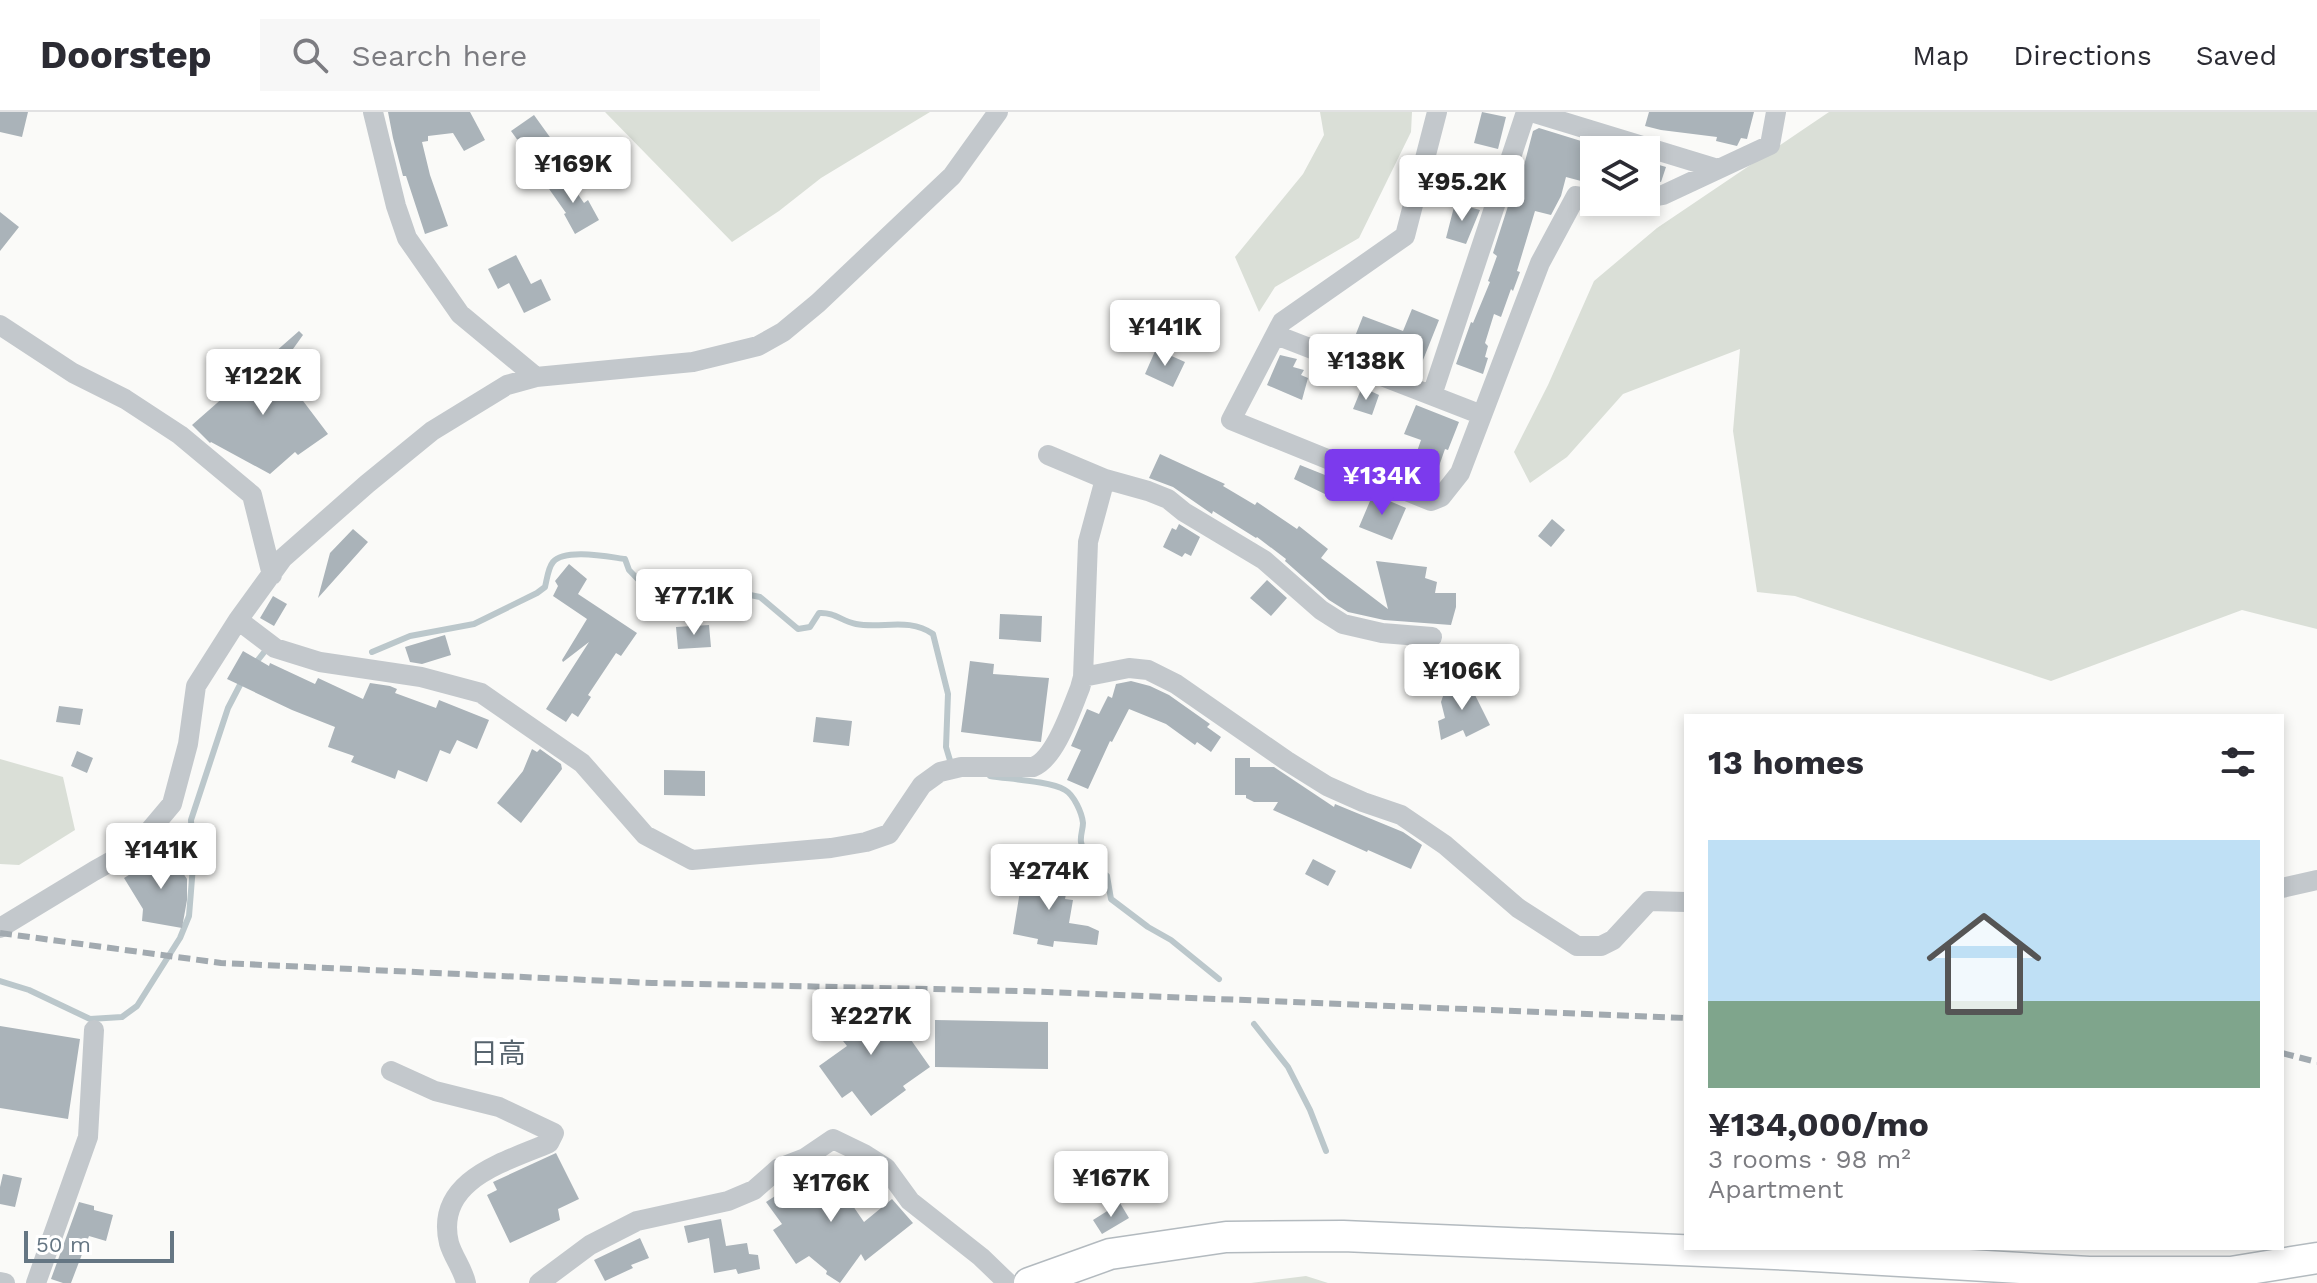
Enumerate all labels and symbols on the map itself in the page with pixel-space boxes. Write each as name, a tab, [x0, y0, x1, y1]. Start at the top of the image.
pin: ¥169K	[517, 137, 629, 205]
pin: ¥95.2K	[1397, 155, 1527, 223]
pin: ¥141K	[1109, 300, 1221, 368]
pin: ¥138K	[1310, 334, 1422, 402]
pin: ¥122K	[207, 349, 319, 417]
pin: ¥134K	[1326, 449, 1438, 517]
pin: ¥77.1K	[629, 569, 759, 637]
pin: ¥106K	[1406, 644, 1518, 712]
pin: ¥141K	[105, 823, 217, 891]
pin: ¥274K	[993, 844, 1105, 912]
pin: ¥227K	[815, 989, 927, 1057]
district label: 日高	[470, 1037, 526, 1070]
pin: ¥167K	[1055, 1151, 1167, 1219]
pin: ¥176K	[775, 1156, 887, 1224]
scale bar	[24, 1227, 174, 1263]

